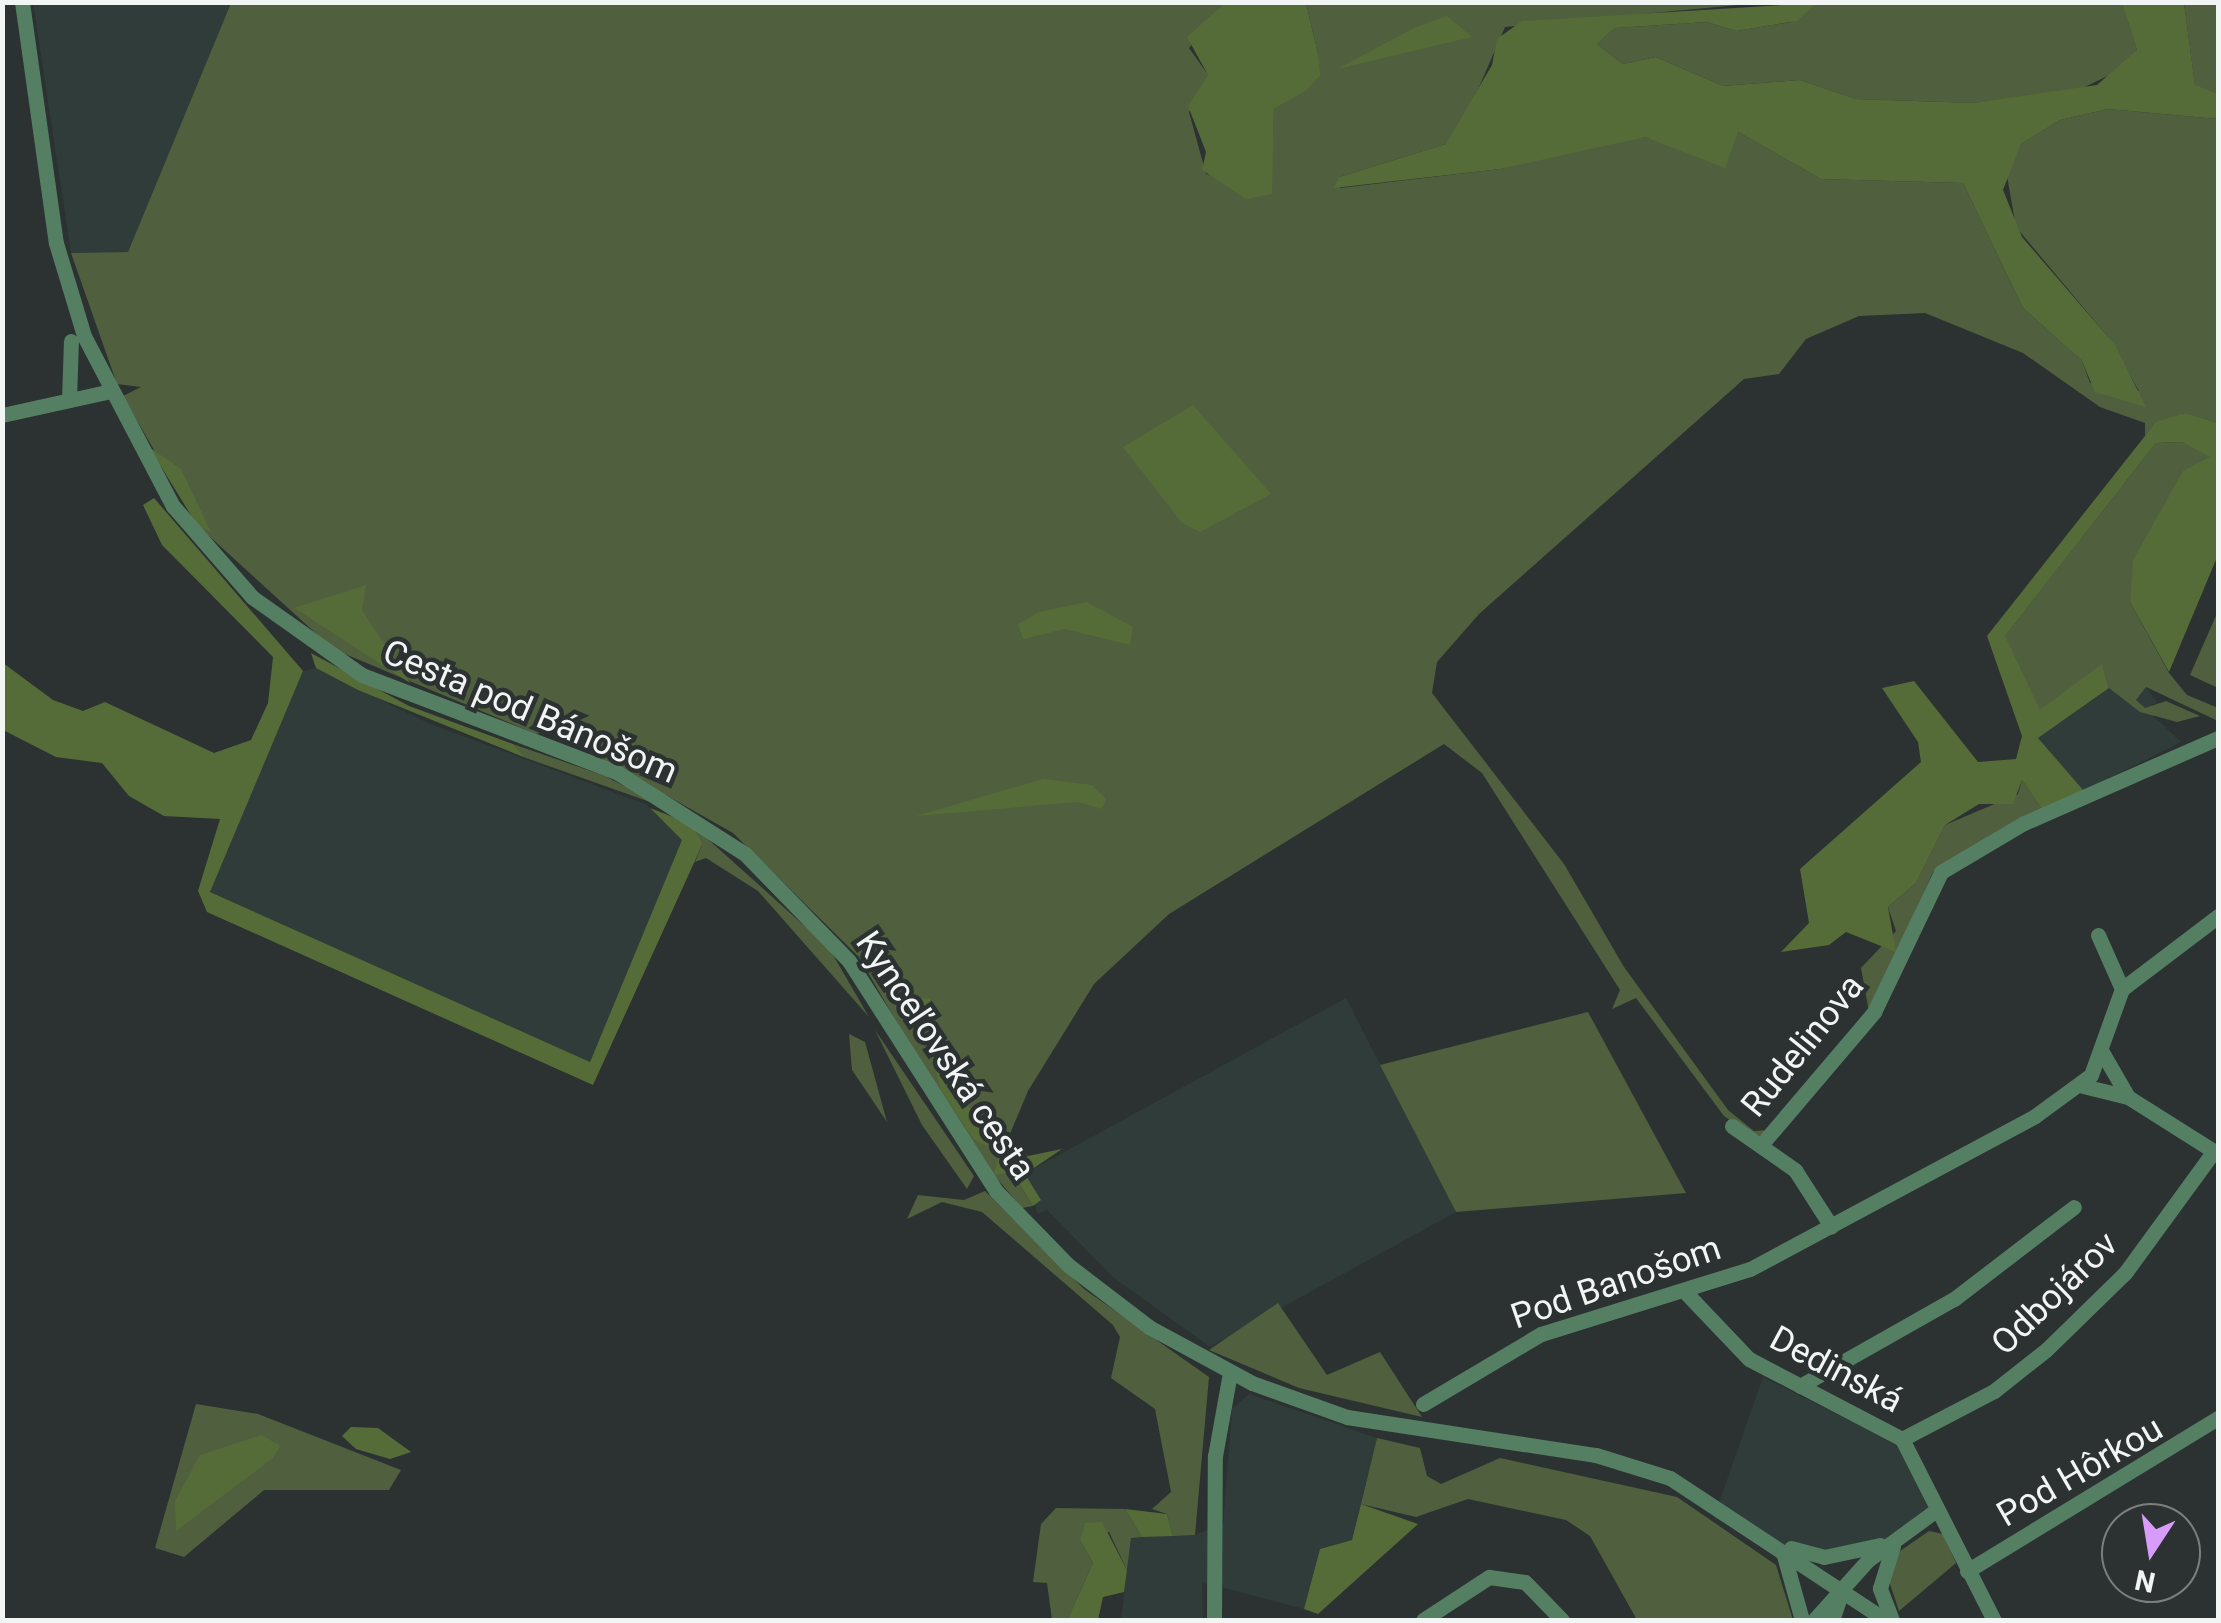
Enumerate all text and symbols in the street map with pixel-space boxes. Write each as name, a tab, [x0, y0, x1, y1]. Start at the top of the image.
street label: Cesta pod Bánošom	[377, 631, 683, 793]
street label: Kynceľovská cesta	[846, 924, 1044, 1188]
street label: Rudelinova	[1733, 966, 1873, 1126]
street label: Odbojárov	[1983, 1224, 2127, 1364]
street label: Pod Banošom	[1506, 1227, 1726, 1339]
street label: Dedinská	[1763, 1318, 1909, 1422]
street label: Pod Hôrkou	[1990, 1408, 2170, 1536]
north arrow	[2101, 1503, 2201, 1603]
text: N	[2132, 1563, 2158, 1599]

